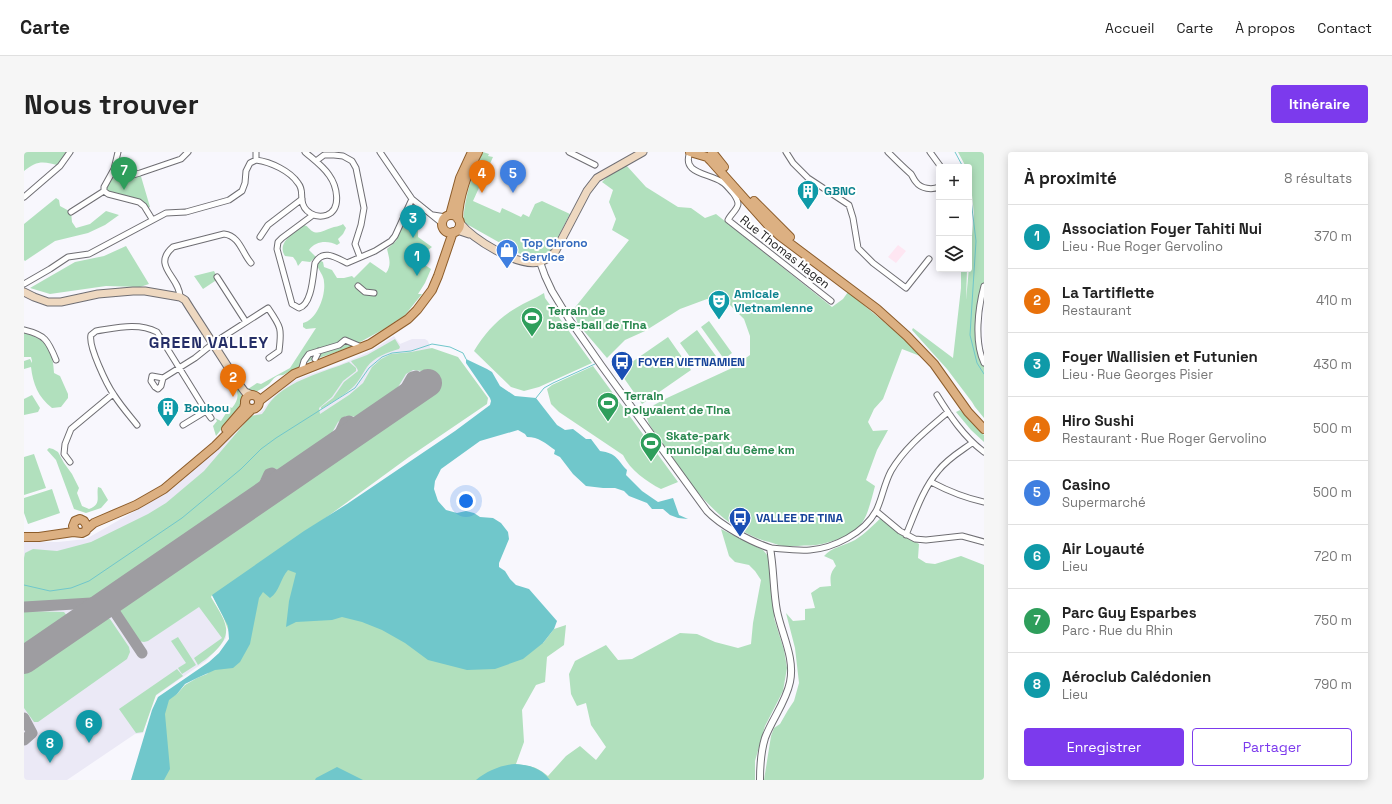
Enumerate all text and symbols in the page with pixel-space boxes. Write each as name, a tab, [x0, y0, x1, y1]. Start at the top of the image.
text: Carte	[20, 15, 70, 40]
text: Accueil	[1105, 19, 1154, 37]
text: Carte	[1176, 19, 1213, 37]
text: À propos	[1235, 19, 1295, 37]
text: Contact	[1317, 19, 1372, 37]
button: Itinéraire	[1271, 85, 1368, 123]
text: Nous trouver	[24, 86, 199, 122]
pin: 7	[111, 157, 137, 190]
pin: 4	[469, 160, 495, 193]
pin: 5	[500, 160, 526, 193]
map controls	[936, 164, 972, 272]
button: +	[936, 164, 972, 200]
text: À proximité	[1024, 167, 1117, 189]
text: 8 résultats	[1284, 170, 1352, 187]
building icon: GBNC	[795, 178, 821, 211]
place label: GBNC	[824, 183, 856, 199]
button: −	[936, 200, 972, 236]
pin: 3	[400, 205, 426, 238]
street label: Rue Thomas Hagen	[737, 212, 833, 292]
text: Association Foyer Tahiti Nui	[1062, 219, 1262, 238]
text: 1	[1034, 228, 1040, 245]
text: 370 m	[1314, 228, 1352, 245]
place label: Top Chrono Service	[522, 235, 588, 265]
button: layers	[936, 236, 972, 272]
shop icon: Top Chrono Service	[494, 237, 520, 270]
text: Lieu · Rue Roger Gervolino	[1062, 238, 1223, 255]
pin: 1	[404, 243, 430, 276]
text: La Tartiflette	[1062, 283, 1154, 302]
place label: Amicale Vietnamienne	[734, 286, 813, 316]
theatre icon: Amicale Vietnamienne	[706, 288, 732, 321]
text: 2	[1033, 292, 1041, 309]
text: 410 m	[1316, 292, 1352, 309]
text: Restaurant	[1062, 302, 1132, 319]
place label: Terrain de base-ball de Tina	[548, 303, 647, 333]
sports icon: Terrain de base-ball de Tina	[519, 305, 545, 338]
district label: GREEN VALLEY	[149, 332, 269, 353]
text: Foyer Wallisien et Futunien	[1062, 347, 1258, 366]
bus stop icon: FOYER VIETNAMIEN	[609, 349, 635, 382]
place label: FOYER VIETNAMIEN	[638, 354, 745, 370]
text: 3	[1033, 356, 1041, 373]
text: 430 m	[1313, 356, 1352, 373]
pin: 2	[220, 364, 246, 397]
text: Lieu · Rue Georges Pisier	[1062, 366, 1213, 383]
place label: Terrain polyvalent de Tina	[624, 388, 731, 418]
sports icon: Terrain polyvalent de Tina	[595, 390, 621, 423]
building icon: Boubou	[155, 395, 181, 428]
place label: Boubou	[184, 400, 229, 416]
text: Hiro Sushi	[1062, 411, 1134, 430]
text: 4	[1033, 420, 1041, 437]
text: 500 m	[1313, 420, 1352, 437]
place label: Skate-park municipal du 6ème km	[666, 428, 795, 458]
sports icon: Skate-park municipal du 6ème km	[638, 430, 664, 463]
text: Restaurant · Rue Roger Gervolino	[1062, 430, 1267, 447]
text: Casino	[1062, 475, 1111, 494]
text: 5	[1033, 484, 1041, 501]
text: 500 m	[1313, 484, 1352, 501]
your location	[456, 491, 476, 511]
text: Supermarché	[1062, 494, 1146, 511]
bus stop icon: VALLEE DE TINA	[727, 505, 753, 538]
place label: VALLEE DE TINA	[756, 510, 843, 526]
text: Air Loyauté	[1062, 539, 1145, 558]
text: 6	[1033, 548, 1041, 565]
text: 720 m	[1314, 548, 1352, 565]
text: Lieu	[1062, 558, 1088, 575]
text: Parc Guy Esparbes	[1062, 603, 1197, 622]
text: 7	[1033, 612, 1041, 629]
text: 750 m	[1314, 612, 1352, 629]
text: Parc · Rue du Rhin	[1062, 622, 1173, 639]
text: Aéroclub Calédonien	[1062, 667, 1211, 686]
text: 8	[1033, 676, 1041, 693]
text: 790 m	[1314, 676, 1352, 693]
text: Lieu	[1062, 686, 1088, 703]
pin: 6	[76, 710, 102, 743]
button: Enregistrer	[1024, 728, 1184, 766]
button: Partager	[1192, 728, 1352, 766]
pin: 8	[37, 730, 63, 763]

